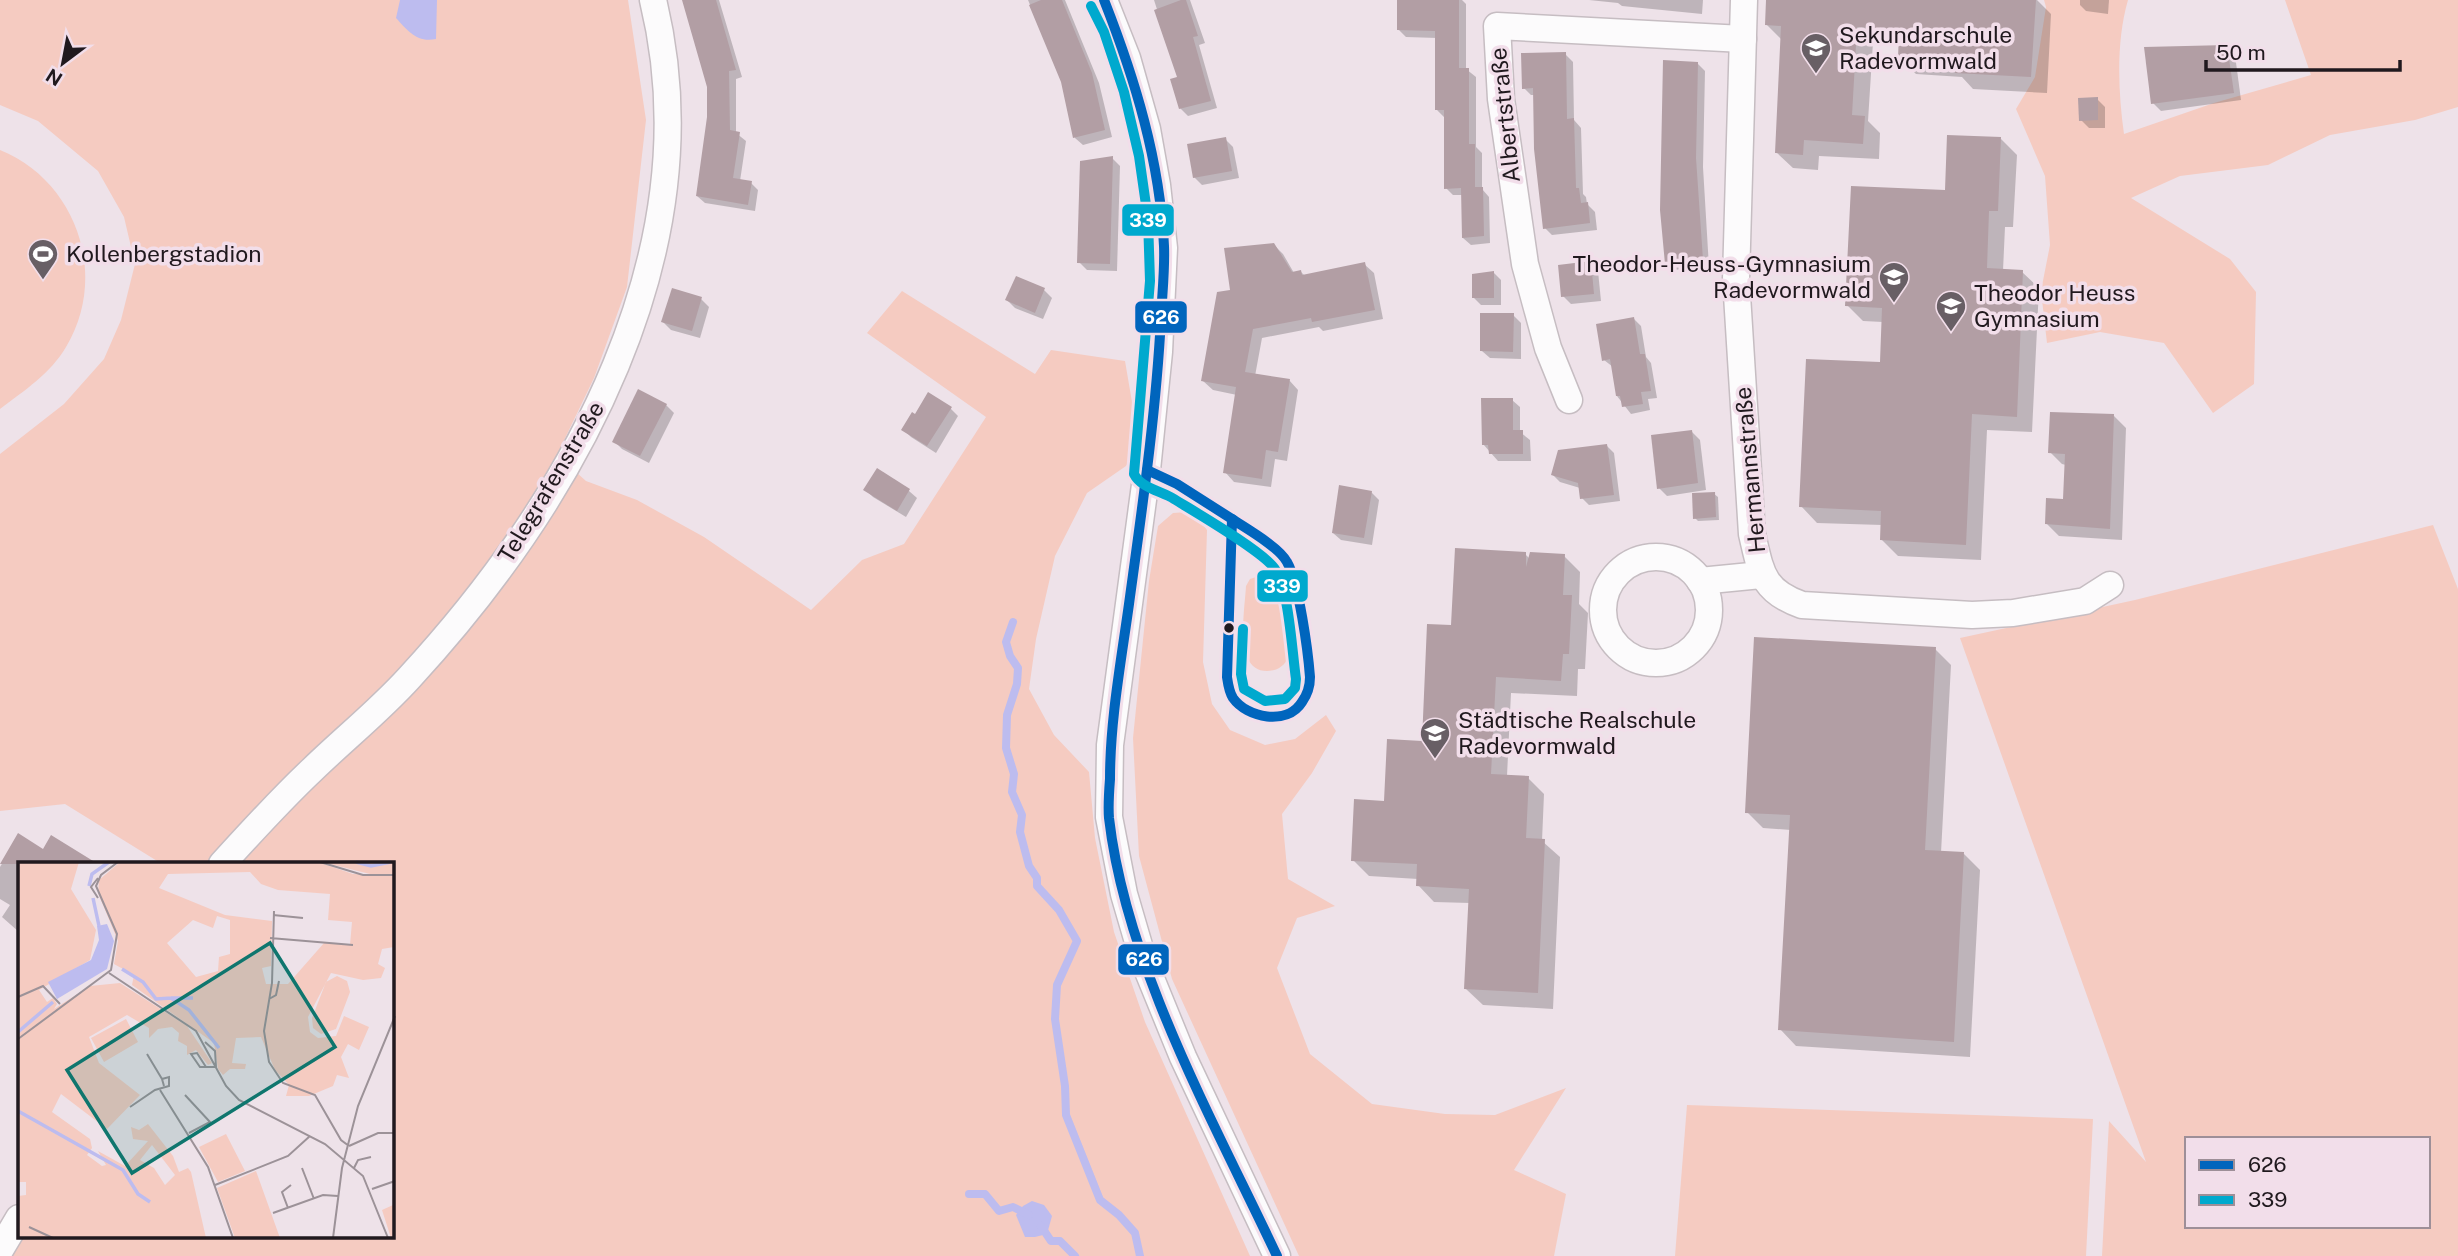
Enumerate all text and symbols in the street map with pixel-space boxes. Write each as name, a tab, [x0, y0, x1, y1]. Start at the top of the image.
place label: Sekundarschule Radevormwald	[1839, 21, 2012, 74]
north arrow	[28, 28, 98, 98]
scale bar	[2206, 28, 2400, 72]
school or university icon: Sekundarschule Radevormwald	[1799, 31, 1833, 75]
text: 50 m	[2216, 40, 2266, 65]
street label: Albertstraße	[1484, 46, 1525, 184]
text: N	[42, 64, 66, 91]
line badge: 339	[1121, 203, 1175, 237]
text: 339	[1129, 209, 1167, 231]
sports icon: Kollenbergstadion	[26, 237, 60, 281]
place label: Kollenbergstadion	[66, 240, 261, 267]
place label: Theodor-Heuss-Gymnasium Radevormwald	[1573, 250, 1871, 303]
school or university icon: Theodor-Heuss-Gymnasium Radevormwald	[1877, 260, 1911, 304]
place label: Theodor Heuss Gymnasium	[1974, 279, 2135, 332]
school or university icon: Theodor Heuss Gymnasium	[1934, 289, 1968, 333]
line badge: 626	[1134, 300, 1188, 334]
text: 626	[1142, 306, 1180, 328]
street label: Hermannstraße	[1729, 386, 1770, 554]
street label: Telegrafenstraße	[492, 396, 609, 567]
line badge: 339	[1256, 569, 1309, 603]
text: 339	[1263, 575, 1301, 597]
unlabelled marker	[1222, 621, 1236, 635]
place label: Städtische Realschule Radevormwald	[1458, 706, 1696, 759]
school or university icon: Städtische Realschule Radevormwald	[1418, 716, 1452, 760]
inset map	[18, 862, 394, 1238]
line badge: 626	[1117, 943, 1170, 976]
text: 626	[1125, 948, 1163, 970]
legend	[2185, 1137, 2430, 1228]
text: 626	[2248, 1152, 2287, 1177]
text: 339	[2248, 1187, 2287, 1212]

